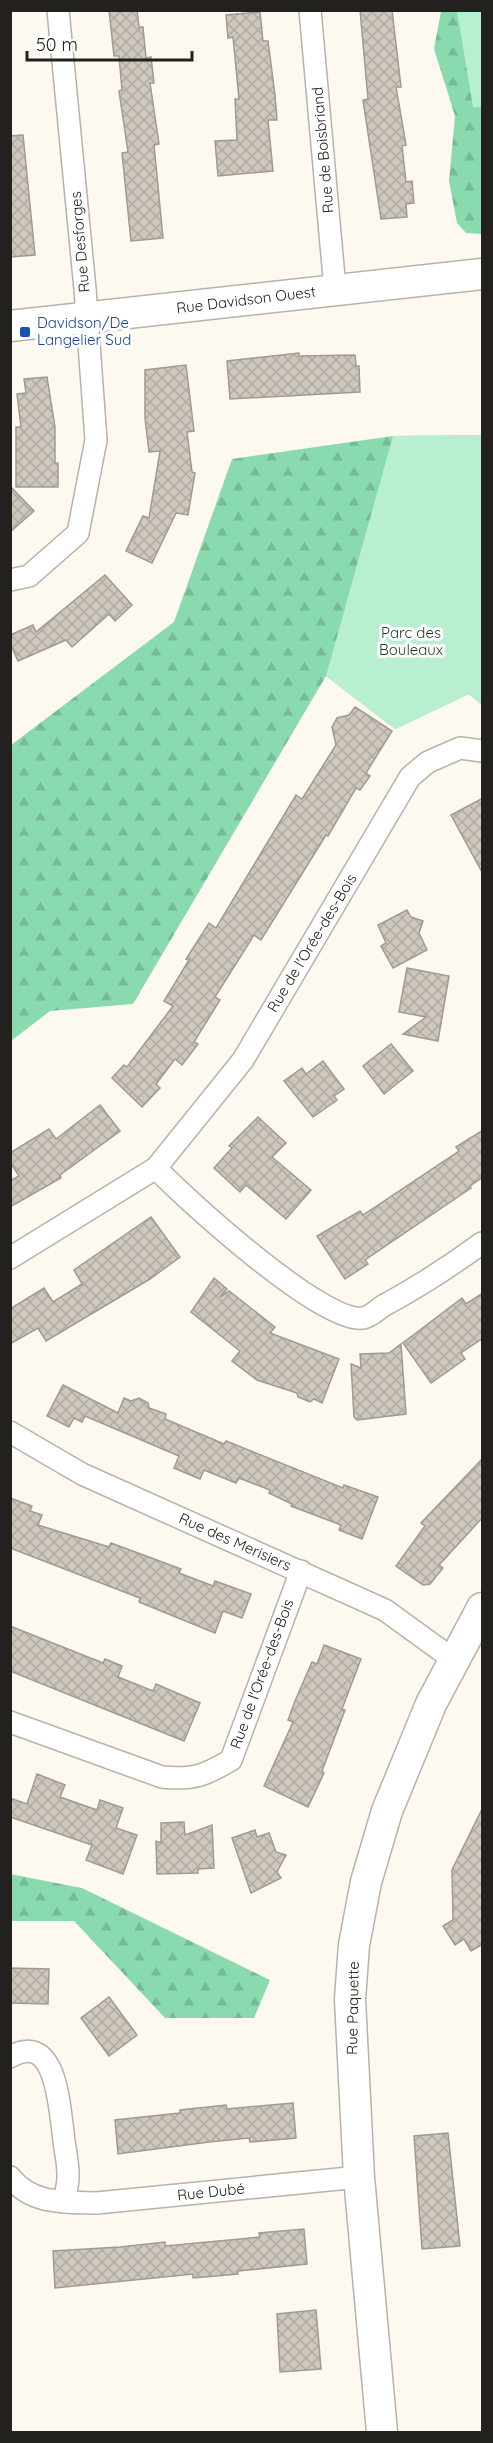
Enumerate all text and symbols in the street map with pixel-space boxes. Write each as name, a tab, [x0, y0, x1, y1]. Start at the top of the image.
scale bar	[27, 24, 192, 62]
text: 50 m	[36, 33, 78, 56]
street label: Rue de Boisbriand	[308, 86, 337, 214]
street label: Rue Desforges	[66, 191, 93, 293]
street label: Rue Davidson Ouest	[175, 282, 317, 317]
place label: Davidson/De Langelier Sud	[37, 313, 131, 349]
marker: Davidson/De Langelier Sud	[18, 325, 32, 339]
park label: Parc des Bouleaux	[379, 623, 443, 659]
street label: Rue de l'Orée-des-Bois	[263, 870, 360, 1015]
street label: Rue des Merisiers	[176, 1508, 294, 1575]
street label: Rue de l'Orée-des-Bois	[226, 1596, 298, 1751]
street label: Rue Paquette	[342, 1961, 363, 2055]
street label: Rue Dubé	[176, 2179, 246, 2204]

